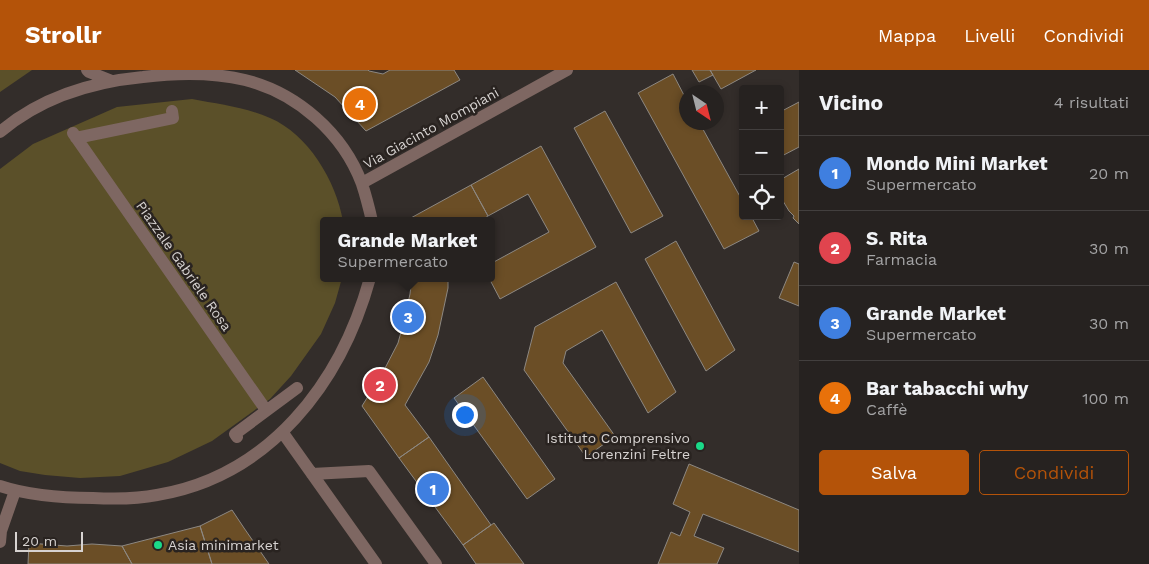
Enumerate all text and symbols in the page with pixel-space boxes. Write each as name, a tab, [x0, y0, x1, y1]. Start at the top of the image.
text: Strollr	[25, 21, 102, 49]
text: Mappa	[878, 25, 936, 46]
text: Livelli	[964, 25, 1015, 46]
text: Condividi	[1043, 25, 1124, 46]
street label: Via Giacinto Mompiani	[360, 84, 502, 172]
pin: 4	[344, 85, 376, 123]
north arrow	[679, 85, 724, 130]
map controls	[739, 85, 784, 220]
button: +	[739, 85, 784, 130]
text: Vicino	[819, 90, 883, 115]
text: 4 risultati	[1054, 93, 1129, 112]
button: −	[739, 130, 784, 175]
text: Mondo Mini Market	[866, 152, 1048, 175]
text: 1	[832, 164, 838, 183]
text: 20 m	[1089, 164, 1129, 183]
button: locate	[739, 175, 784, 220]
text: Supermercato	[866, 175, 977, 194]
street label: Piazzale Gabriele Rosa	[133, 198, 235, 334]
popup	[320, 217, 495, 282]
text: S. Rita	[866, 227, 927, 250]
text: Grande Market	[338, 229, 477, 252]
text: 2	[830, 239, 840, 258]
text: 30 m	[1089, 239, 1129, 258]
text: Farmacia	[866, 250, 937, 269]
text: Supermercato	[338, 252, 448, 271]
pin: 3	[392, 298, 424, 336]
text: Grande Market	[866, 302, 1006, 325]
text: 3	[830, 314, 840, 333]
text: 30 m	[1089, 314, 1129, 333]
text: Supermercato	[866, 325, 977, 344]
pin: 2	[364, 366, 396, 404]
text: Bar tabacchi why	[866, 377, 1028, 400]
text: 4	[830, 389, 840, 408]
text: 100 m	[1082, 389, 1129, 408]
text: Caffè	[866, 400, 908, 419]
your location	[452, 402, 478, 428]
place label: Istituto Comprensivo Lorenzini Feltre	[546, 430, 690, 462]
marker: Istituto Comprensivo Lorenzini Feltre	[694, 440, 706, 452]
button: Salva	[819, 450, 969, 495]
button: Condividi	[979, 450, 1129, 495]
pin: 1	[417, 470, 449, 508]
scale bar	[15, 529, 82, 552]
text: 20 m	[22, 533, 57, 549]
place label: Asia minimarket	[168, 537, 279, 553]
marker: Asia minimarket	[152, 539, 164, 551]

